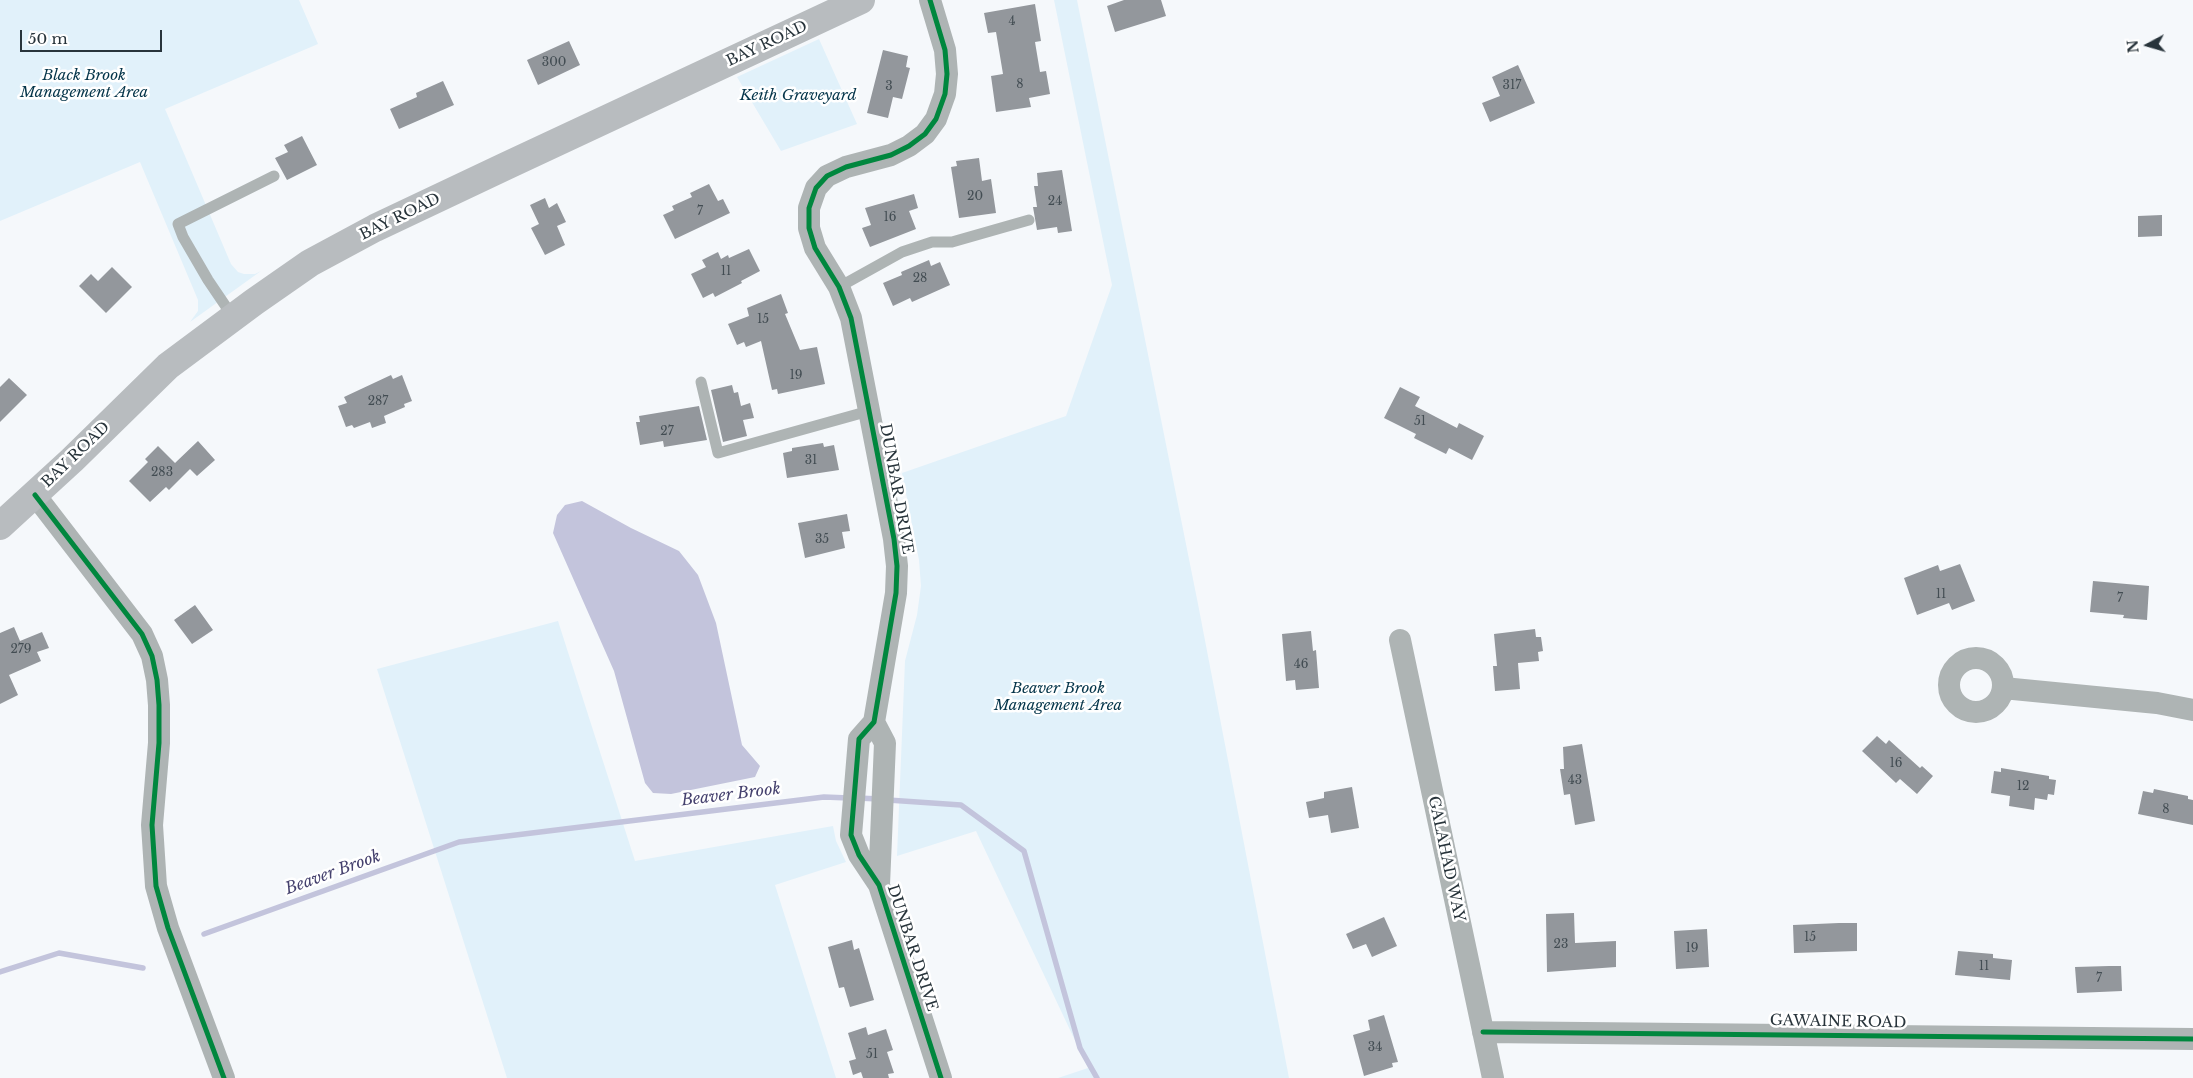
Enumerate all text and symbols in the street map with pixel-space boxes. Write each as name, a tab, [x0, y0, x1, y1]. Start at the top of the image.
house number: 4	[1008, 15, 1016, 29]
street label: BAY ROAD	[724, 17, 810, 71]
scale bar	[22, 20, 165, 52]
north arrow	[2123, 20, 2173, 70]
text: 50 m	[28, 29, 68, 48]
text: N	[2123, 39, 2143, 54]
house number: 300	[542, 56, 566, 70]
park label: Black Brook Management Area	[20, 67, 148, 102]
house number: 8	[1016, 78, 1024, 92]
house number: 317	[1503, 79, 1521, 93]
house number: 3	[885, 80, 893, 94]
park label: Keith Graveyard	[740, 87, 856, 105]
street label: BAY ROAD	[357, 190, 443, 244]
house number: 20	[967, 190, 983, 204]
house number: 24	[1048, 195, 1062, 209]
house number: 7	[697, 205, 703, 219]
house number: 16	[883, 211, 897, 225]
house number: 11	[721, 265, 731, 279]
house number: 28	[913, 272, 927, 286]
house number: 15	[757, 313, 769, 327]
house number: 19	[789, 369, 803, 383]
house number: 287	[368, 395, 388, 409]
house number: 51	[1414, 415, 1426, 429]
street label: BAY ROAD	[38, 418, 114, 492]
street label: DUNBAR DRIVE	[876, 422, 916, 556]
house number: 27	[660, 425, 674, 439]
house number: 31	[805, 454, 817, 468]
house number: 283	[151, 466, 173, 480]
house number: 35	[815, 533, 829, 547]
house number: 11	[1936, 588, 1946, 602]
house number: 7	[2117, 592, 2123, 606]
house number: 279	[10, 643, 32, 657]
house number: 46	[1294, 658, 1308, 672]
park label: Beaver Brook Management Area	[994, 680, 1122, 715]
house number: 16	[1889, 757, 1903, 771]
house number: 43	[1568, 774, 1582, 788]
water label: Beaver Brook	[680, 779, 782, 811]
house number: 12	[2017, 780, 2029, 794]
street label: GALAHAD WAY	[1424, 795, 1468, 923]
house number: 8	[2162, 803, 2170, 817]
water label: Beaver Brook	[283, 847, 383, 899]
street label: DUNBAR DRIVE	[883, 882, 941, 1014]
house number: 15	[1804, 931, 1816, 945]
house number: 23	[1554, 938, 1568, 952]
house number: 19	[1685, 942, 1699, 956]
house number: 11	[1979, 960, 1989, 974]
house number: 7	[2096, 972, 2102, 986]
street label: GAWAINE ROAD	[1770, 1012, 1906, 1032]
house number: 34	[1368, 1041, 1382, 1055]
house number: 51	[866, 1048, 878, 1062]

